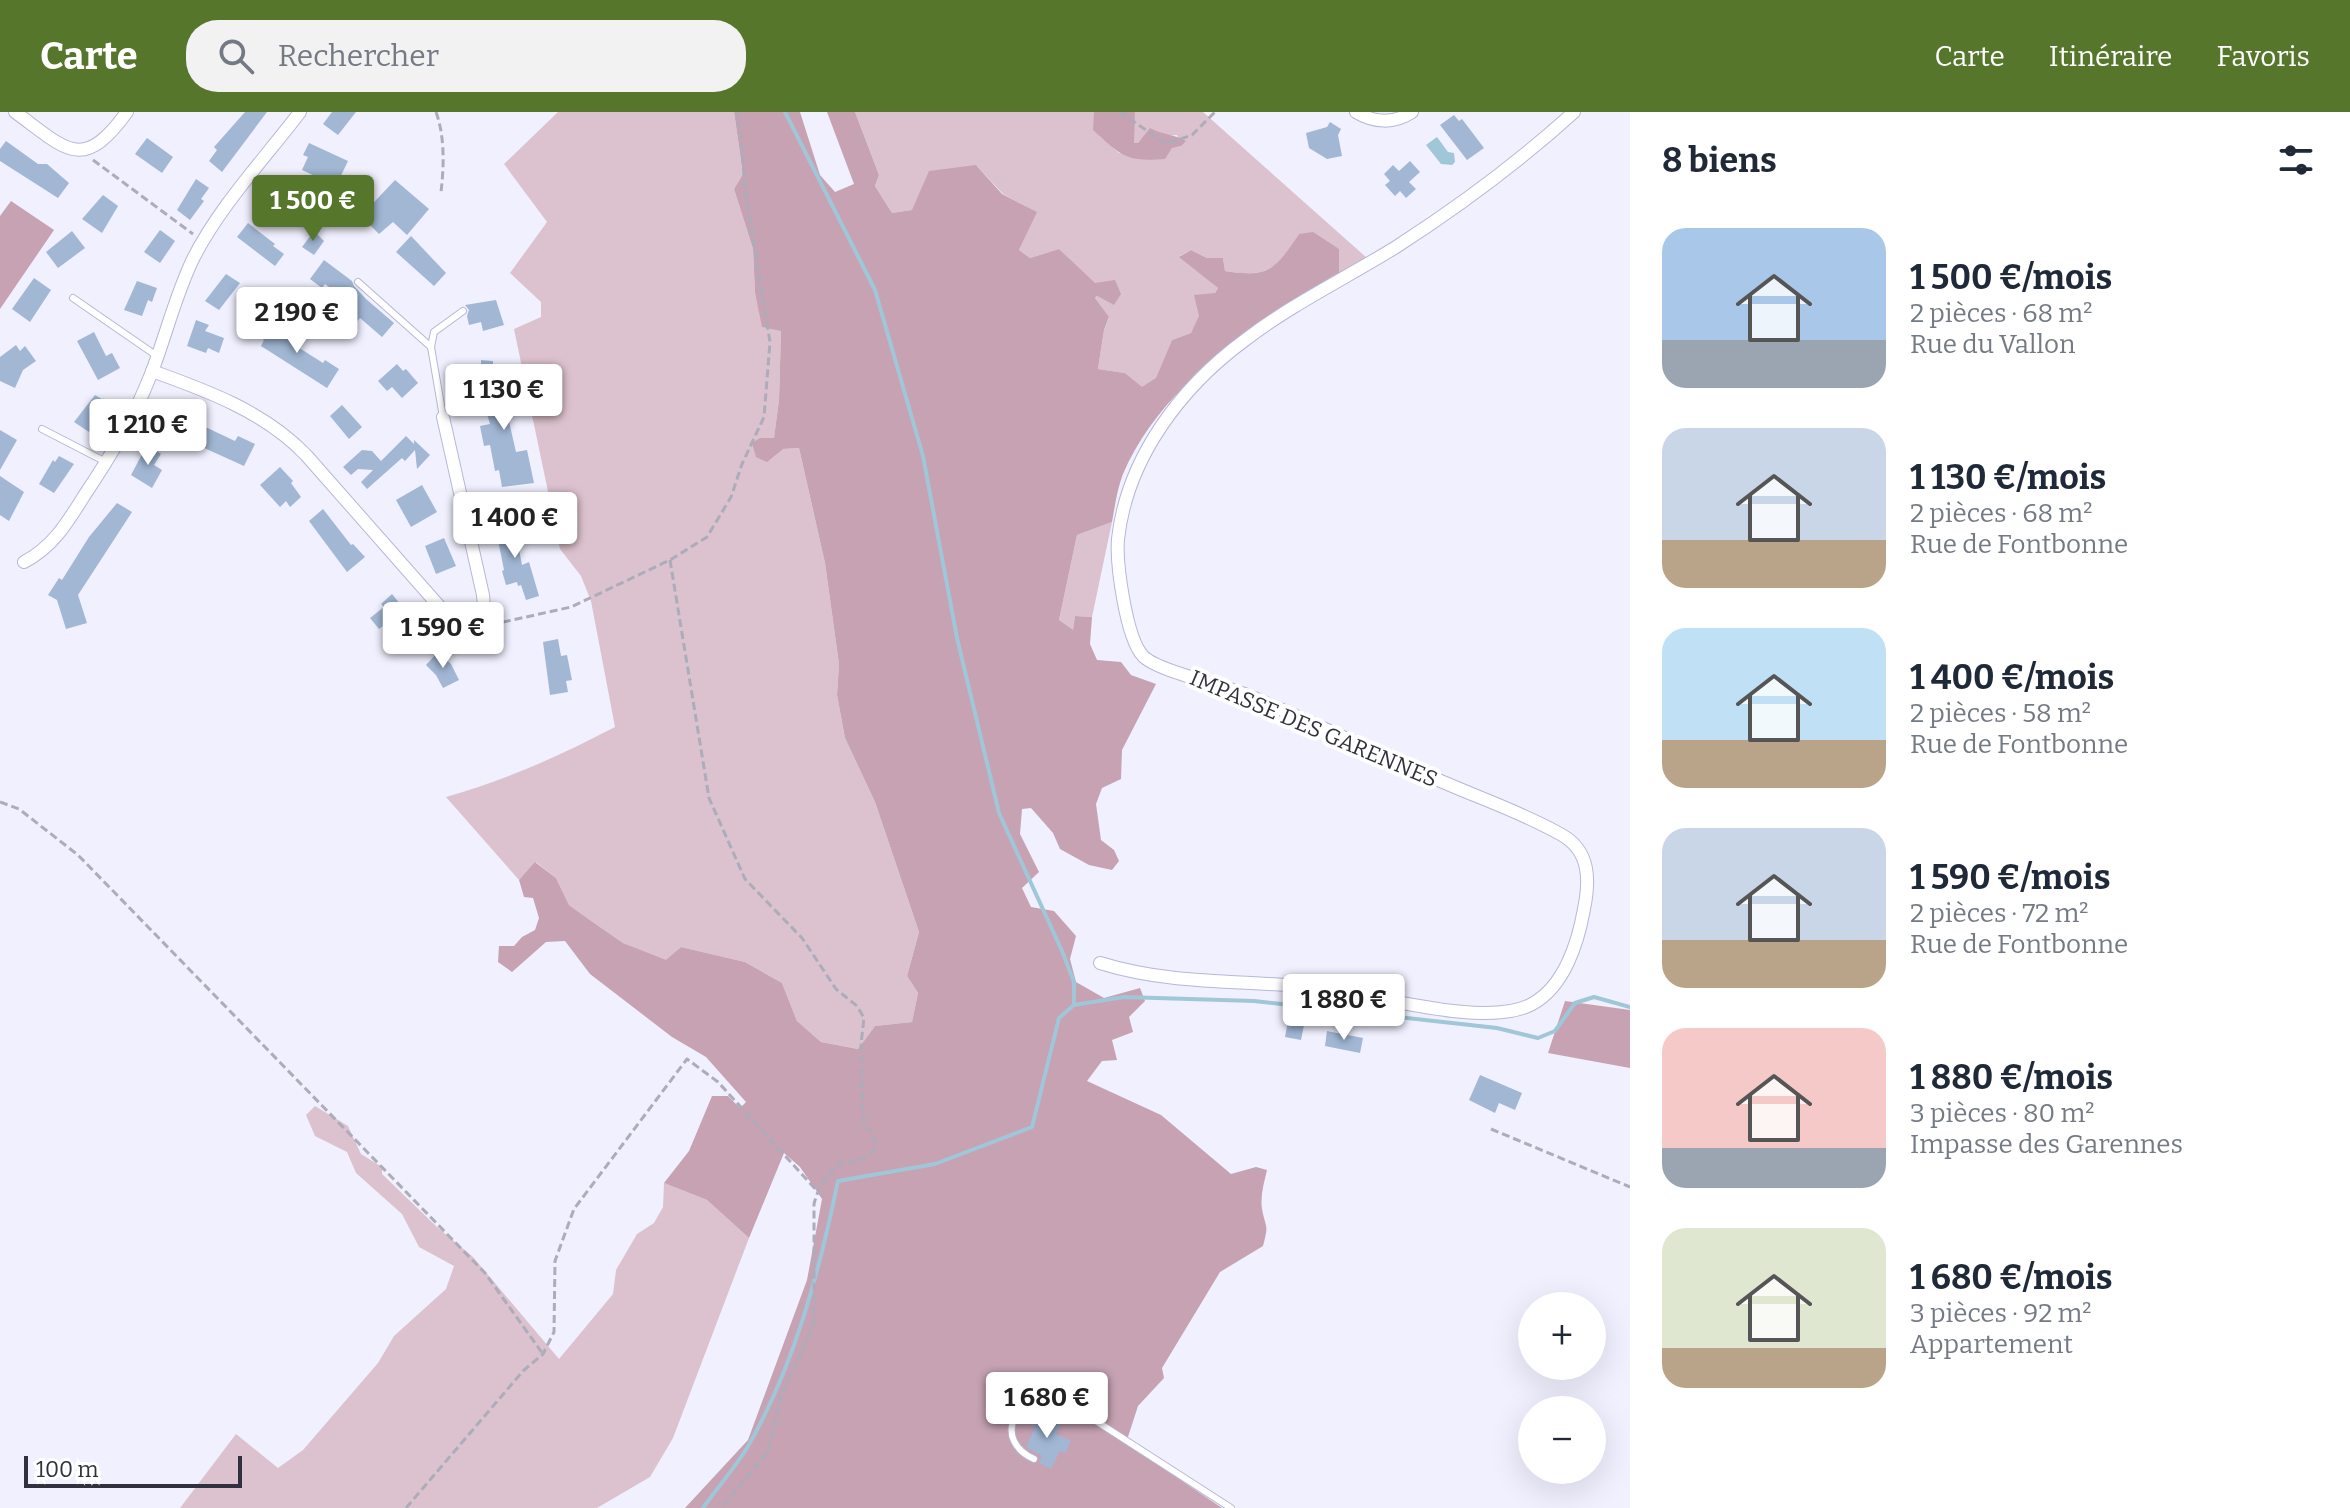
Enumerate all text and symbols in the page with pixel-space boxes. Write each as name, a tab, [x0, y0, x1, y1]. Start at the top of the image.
search box	[186, 20, 746, 92]
text: Carte	[40, 33, 138, 79]
icon: search	[214, 34, 258, 78]
text: Rechercher	[278, 38, 439, 74]
text: Carte	[1935, 40, 2005, 73]
text: Itinéraire	[2049, 40, 2172, 73]
text: Favoris	[2216, 40, 2310, 73]
icon: filters	[2274, 138, 2318, 182]
text: 8 biens	[1662, 140, 1777, 181]
pin: 1 500 €	[239, 175, 387, 243]
text: 1 500 €	[270, 185, 356, 216]
text: 1 500 €/mois	[1910, 257, 2112, 298]
icon: home	[1726, 260, 1822, 356]
pin: 2 190 €	[223, 287, 371, 355]
text: 2 190 €	[254, 297, 340, 328]
text: 2 pièces · 68 m²	[1910, 298, 2092, 329]
text: Rue du Vallon	[1910, 329, 2075, 360]
pin: 1 130 €	[430, 364, 578, 432]
text: 1 130 €	[463, 374, 545, 405]
pin: 1 210 €	[74, 399, 222, 467]
text: 1 210 €	[107, 409, 189, 440]
text: 1 130 €/mois	[1910, 457, 2106, 498]
icon: home	[1726, 460, 1822, 556]
pin: 1 400 €	[441, 492, 589, 560]
text: 2 pièces · 68 m²	[1910, 498, 2092, 529]
text: 1 400 €	[471, 502, 559, 533]
text: Rue de Fontbonne	[1910, 529, 2128, 560]
pin: 1 590 €	[369, 602, 517, 670]
text: 1 590 €	[401, 612, 485, 643]
text: 1 400 €/mois	[1910, 657, 2114, 698]
icon: home	[1726, 660, 1822, 756]
street label: IMPASSE DES GARENNES	[1186, 664, 1442, 793]
text: 2 pièces · 58 m²	[1910, 698, 2091, 729]
text: Rue de Fontbonne	[1910, 729, 2128, 760]
text: 1 590 €/mois	[1910, 857, 2110, 898]
icon: home	[1726, 860, 1822, 956]
text: 2 pièces · 72 m²	[1910, 898, 2089, 929]
text: Rue de Fontbonne	[1910, 929, 2128, 960]
pin: 1 880 €	[1270, 974, 1418, 1042]
text: 1 880 €	[1301, 984, 1387, 1015]
text: 1 880 €/mois	[1910, 1057, 2113, 1098]
icon: home	[1726, 1060, 1822, 1156]
text: 3 pièces · 80 m²	[1910, 1098, 2094, 1129]
text: Impasse des Garennes	[1910, 1129, 2183, 1160]
text: 1 680 €/mois	[1910, 1257, 2113, 1298]
icon: home	[1726, 1260, 1822, 1356]
map controls	[1518, 1292, 1606, 1484]
button: +	[1518, 1292, 1606, 1380]
text: 3 pièces · 92 m²	[1910, 1298, 2092, 1329]
text: Appartement	[1910, 1329, 2073, 1360]
pin: 1 680 €	[973, 1372, 1121, 1440]
text: 1 680 €	[1004, 1382, 1090, 1413]
button: −	[1518, 1396, 1606, 1484]
scale bar	[24, 1452, 242, 1488]
text: 100 m	[36, 1456, 99, 1483]

